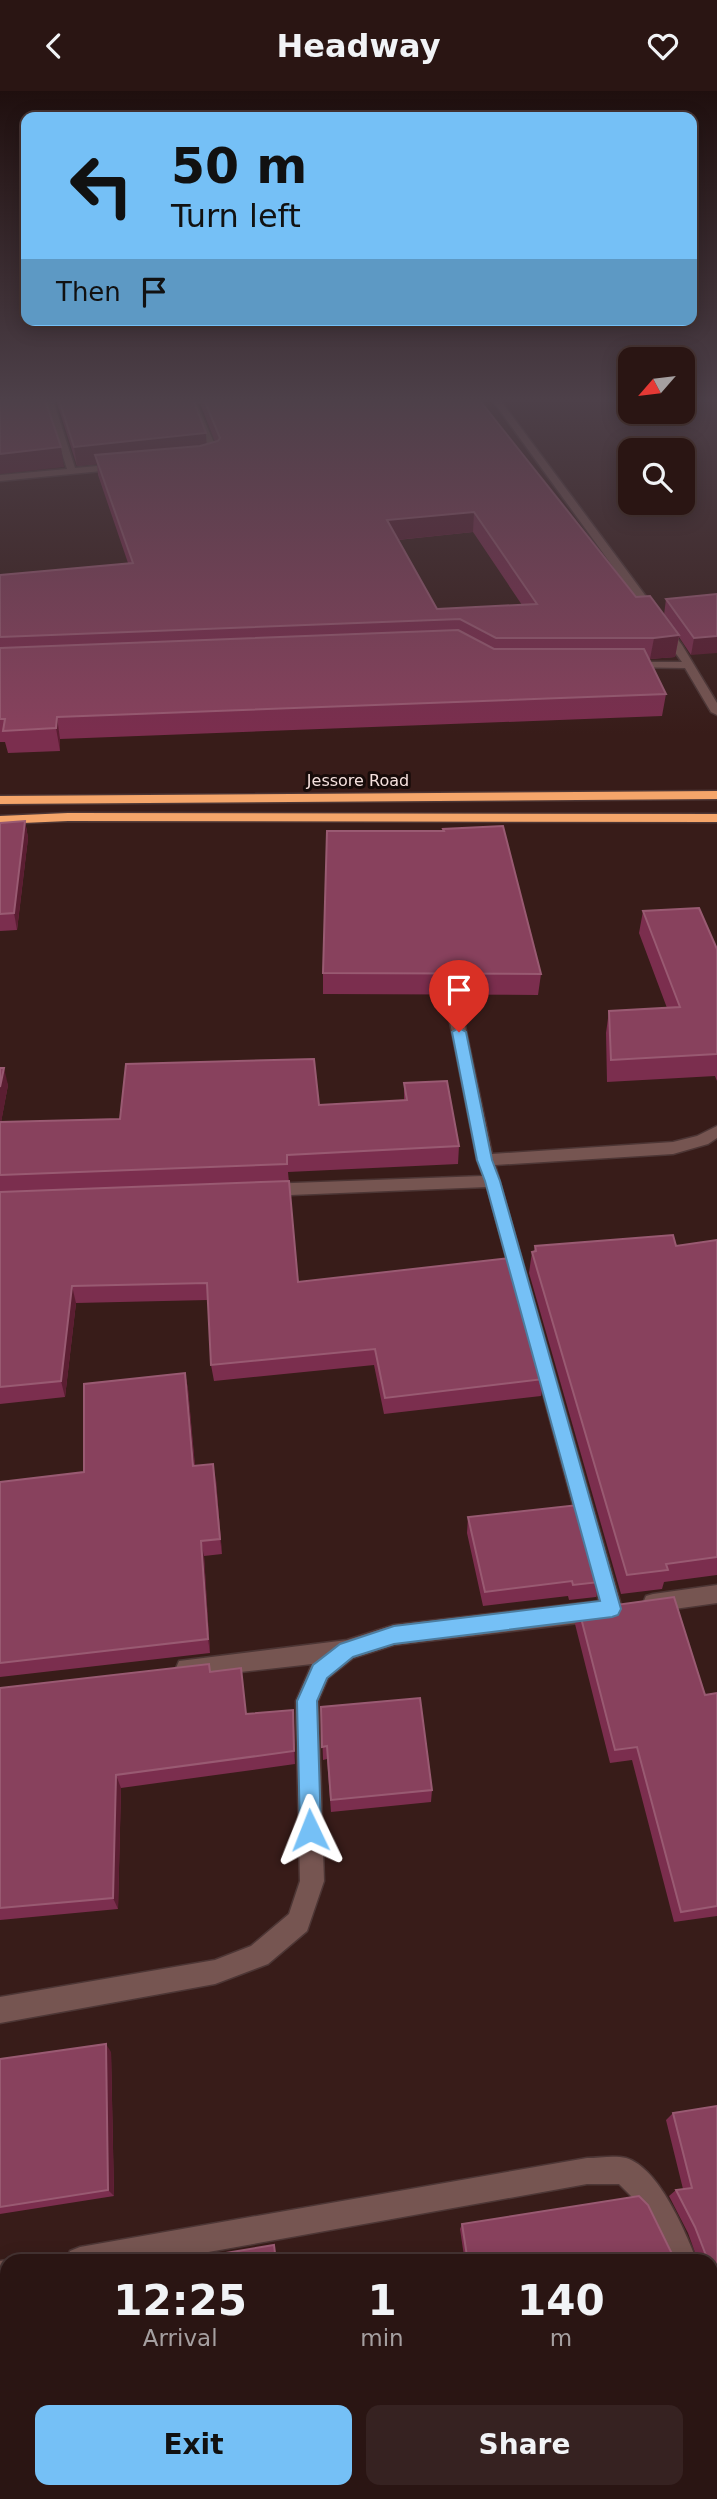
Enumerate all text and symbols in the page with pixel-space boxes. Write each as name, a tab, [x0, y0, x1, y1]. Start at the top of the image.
icon: back	[35, 27, 73, 65]
text: Headway	[276, 27, 441, 65]
icon: heart	[644, 27, 682, 65]
text: 50 m	[171, 138, 307, 195]
icon: left	[56, 140, 147, 231]
text: Turn left	[171, 197, 301, 235]
icon: arrive	[135, 273, 173, 311]
text: Then	[56, 277, 121, 307]
north arrow	[618, 347, 695, 423]
map controls	[618, 347, 695, 515]
button: search	[618, 438, 695, 515]
street label: Jessore Road	[306, 771, 409, 790]
pin	[429, 960, 489, 1032]
icon: arrive	[440, 971, 478, 1009]
position arrow	[273, 1793, 347, 1867]
text: 12:25	[113, 2276, 247, 2325]
text: 1	[367, 2276, 397, 2325]
text: 140	[517, 2276, 605, 2325]
text: Arrival	[143, 2325, 218, 2351]
text: min	[360, 2325, 404, 2351]
text: m	[550, 2325, 572, 2351]
button: Exit	[35, 2405, 352, 2485]
button: Share	[366, 2405, 683, 2485]

